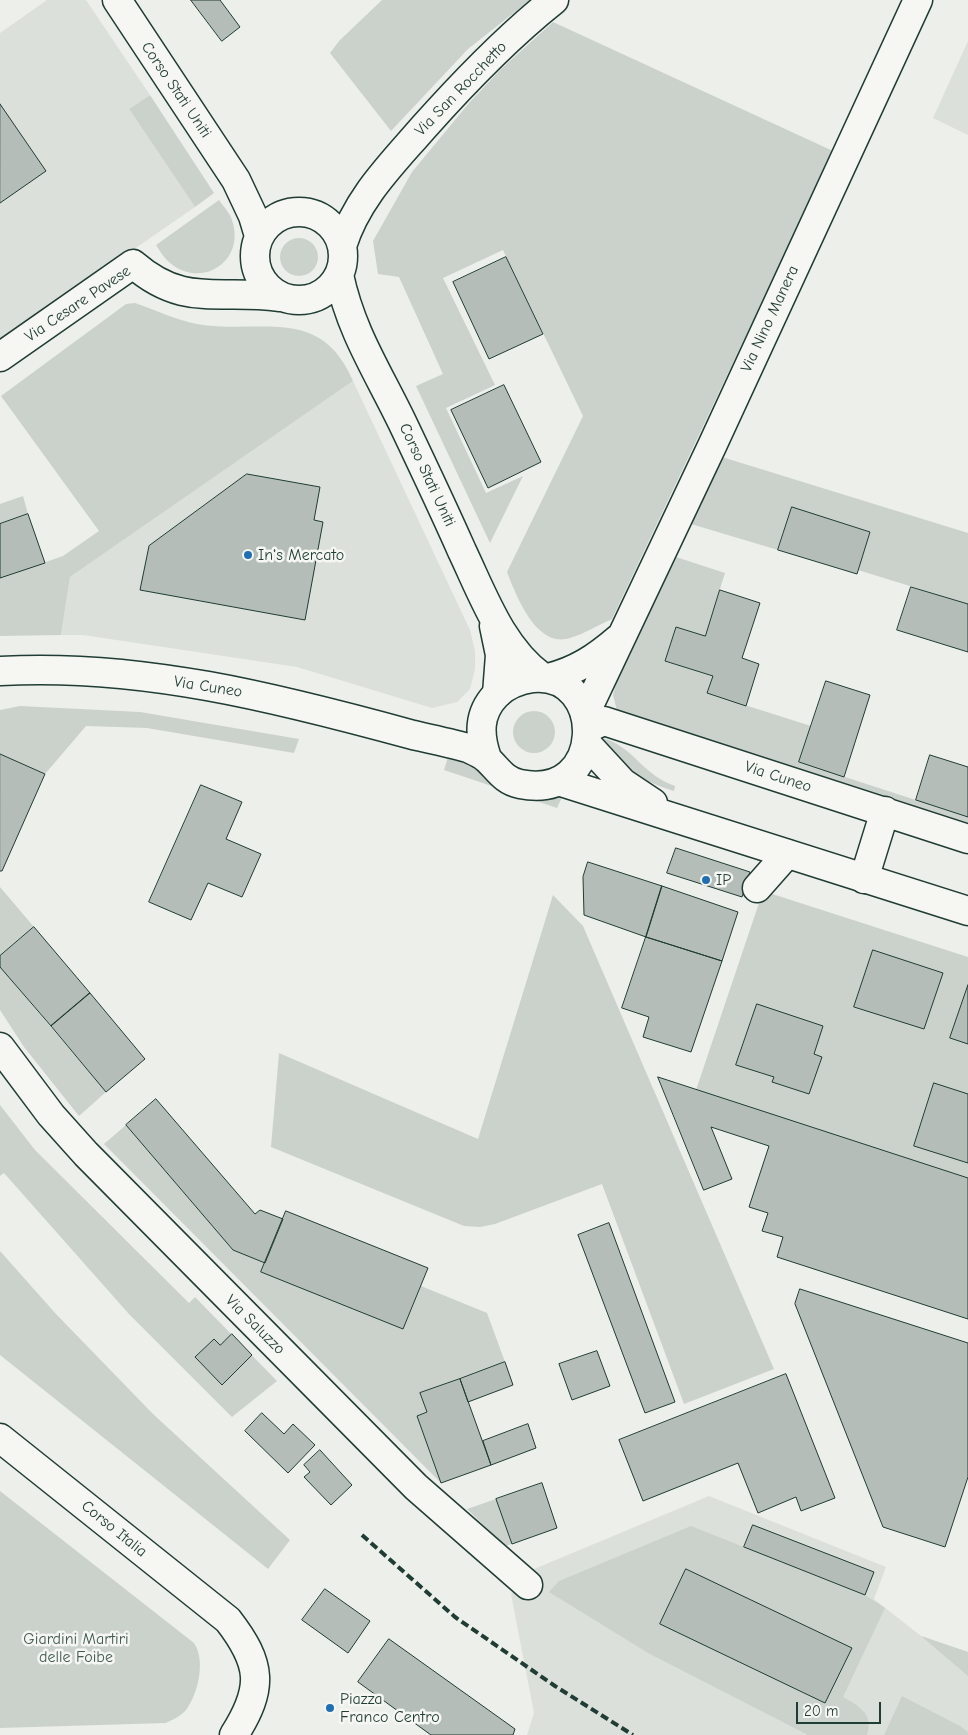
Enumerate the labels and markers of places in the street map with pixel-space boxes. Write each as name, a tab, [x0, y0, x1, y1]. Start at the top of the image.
place label: In's Mercato	[258, 545, 344, 565]
marker: In's Mercato	[242, 549, 254, 561]
place label: IP	[716, 870, 731, 890]
marker: IP	[700, 874, 712, 886]
place label: Piazza Franco Centro	[340, 1689, 440, 1727]
marker: Piazza Franco Centro	[324, 1702, 336, 1714]

